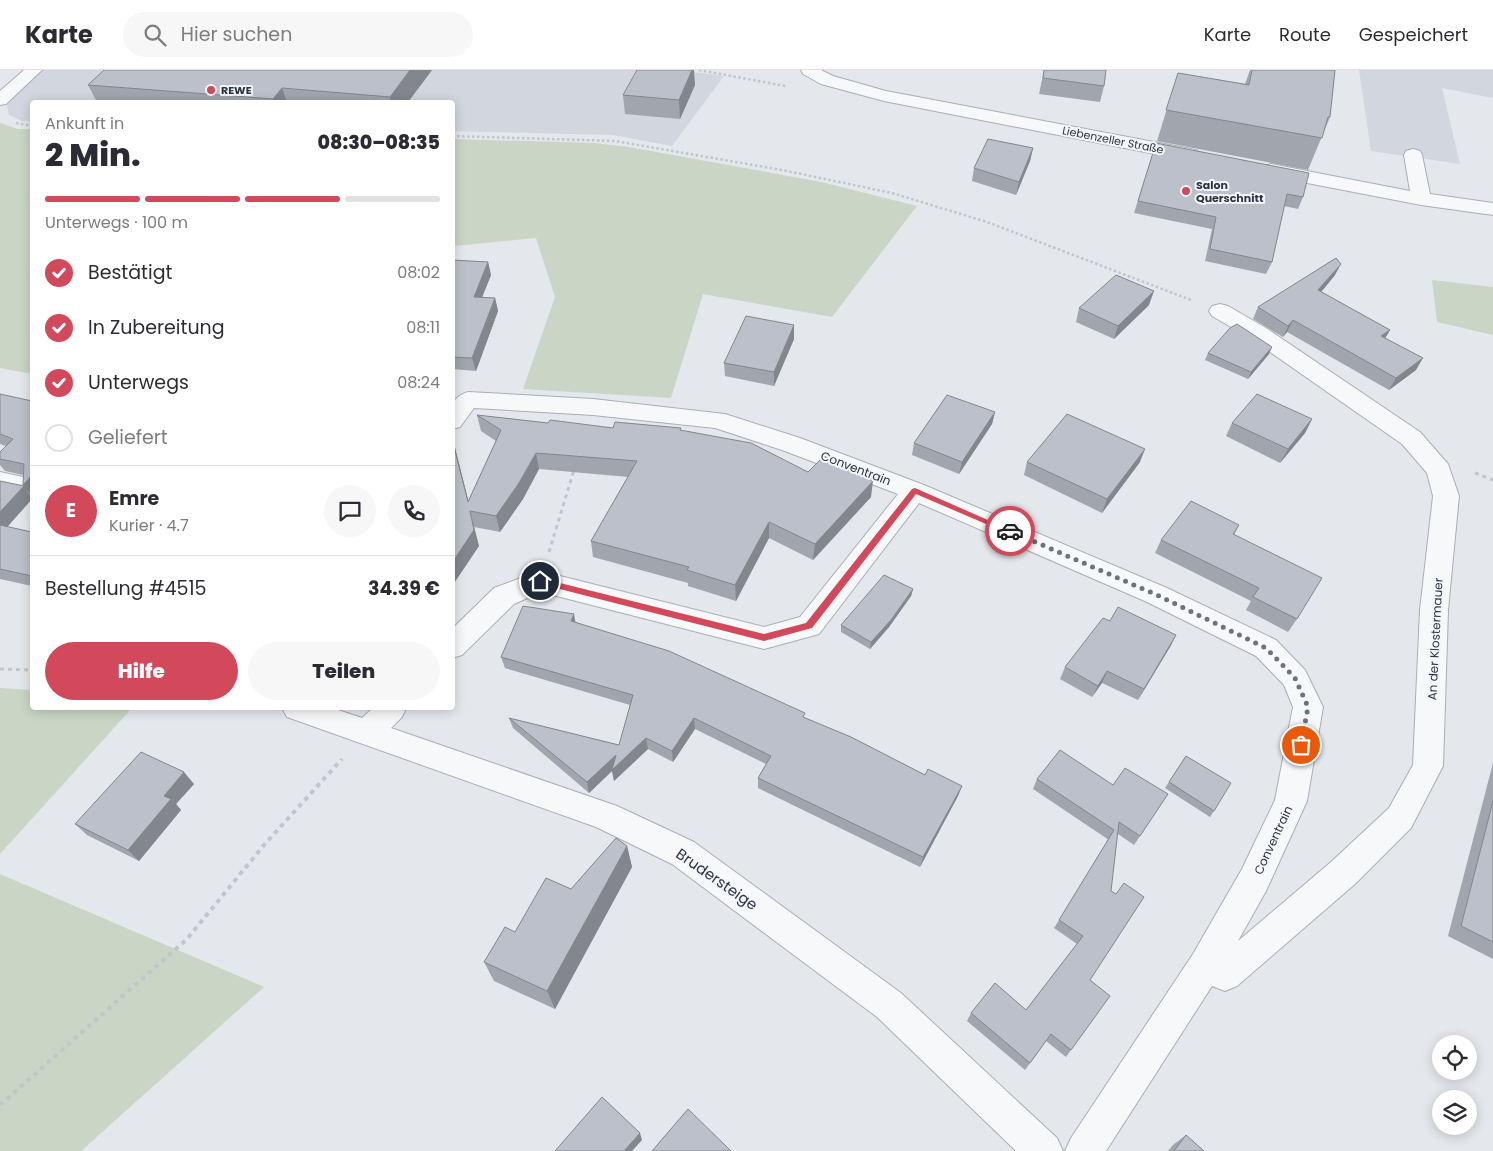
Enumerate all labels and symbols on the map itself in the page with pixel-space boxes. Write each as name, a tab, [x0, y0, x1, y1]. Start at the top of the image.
place label: REWE	[221, 82, 252, 98]
marker: REWE	[205, 84, 217, 96]
street label: Liebenzeller Straße	[1061, 122, 1165, 158]
place label: Salon Querschnitt	[1196, 177, 1264, 206]
marker: Salon Querschnitt	[1180, 185, 1192, 197]
street label: Conventrain	[818, 447, 894, 489]
courier	[985, 506, 1035, 556]
pin	[519, 560, 561, 602]
street label: An der Klostermauer	[1423, 577, 1447, 701]
pin	[1280, 724, 1322, 766]
street label: Conventrain	[1250, 803, 1296, 877]
street label: Brudersteige	[672, 843, 762, 915]

